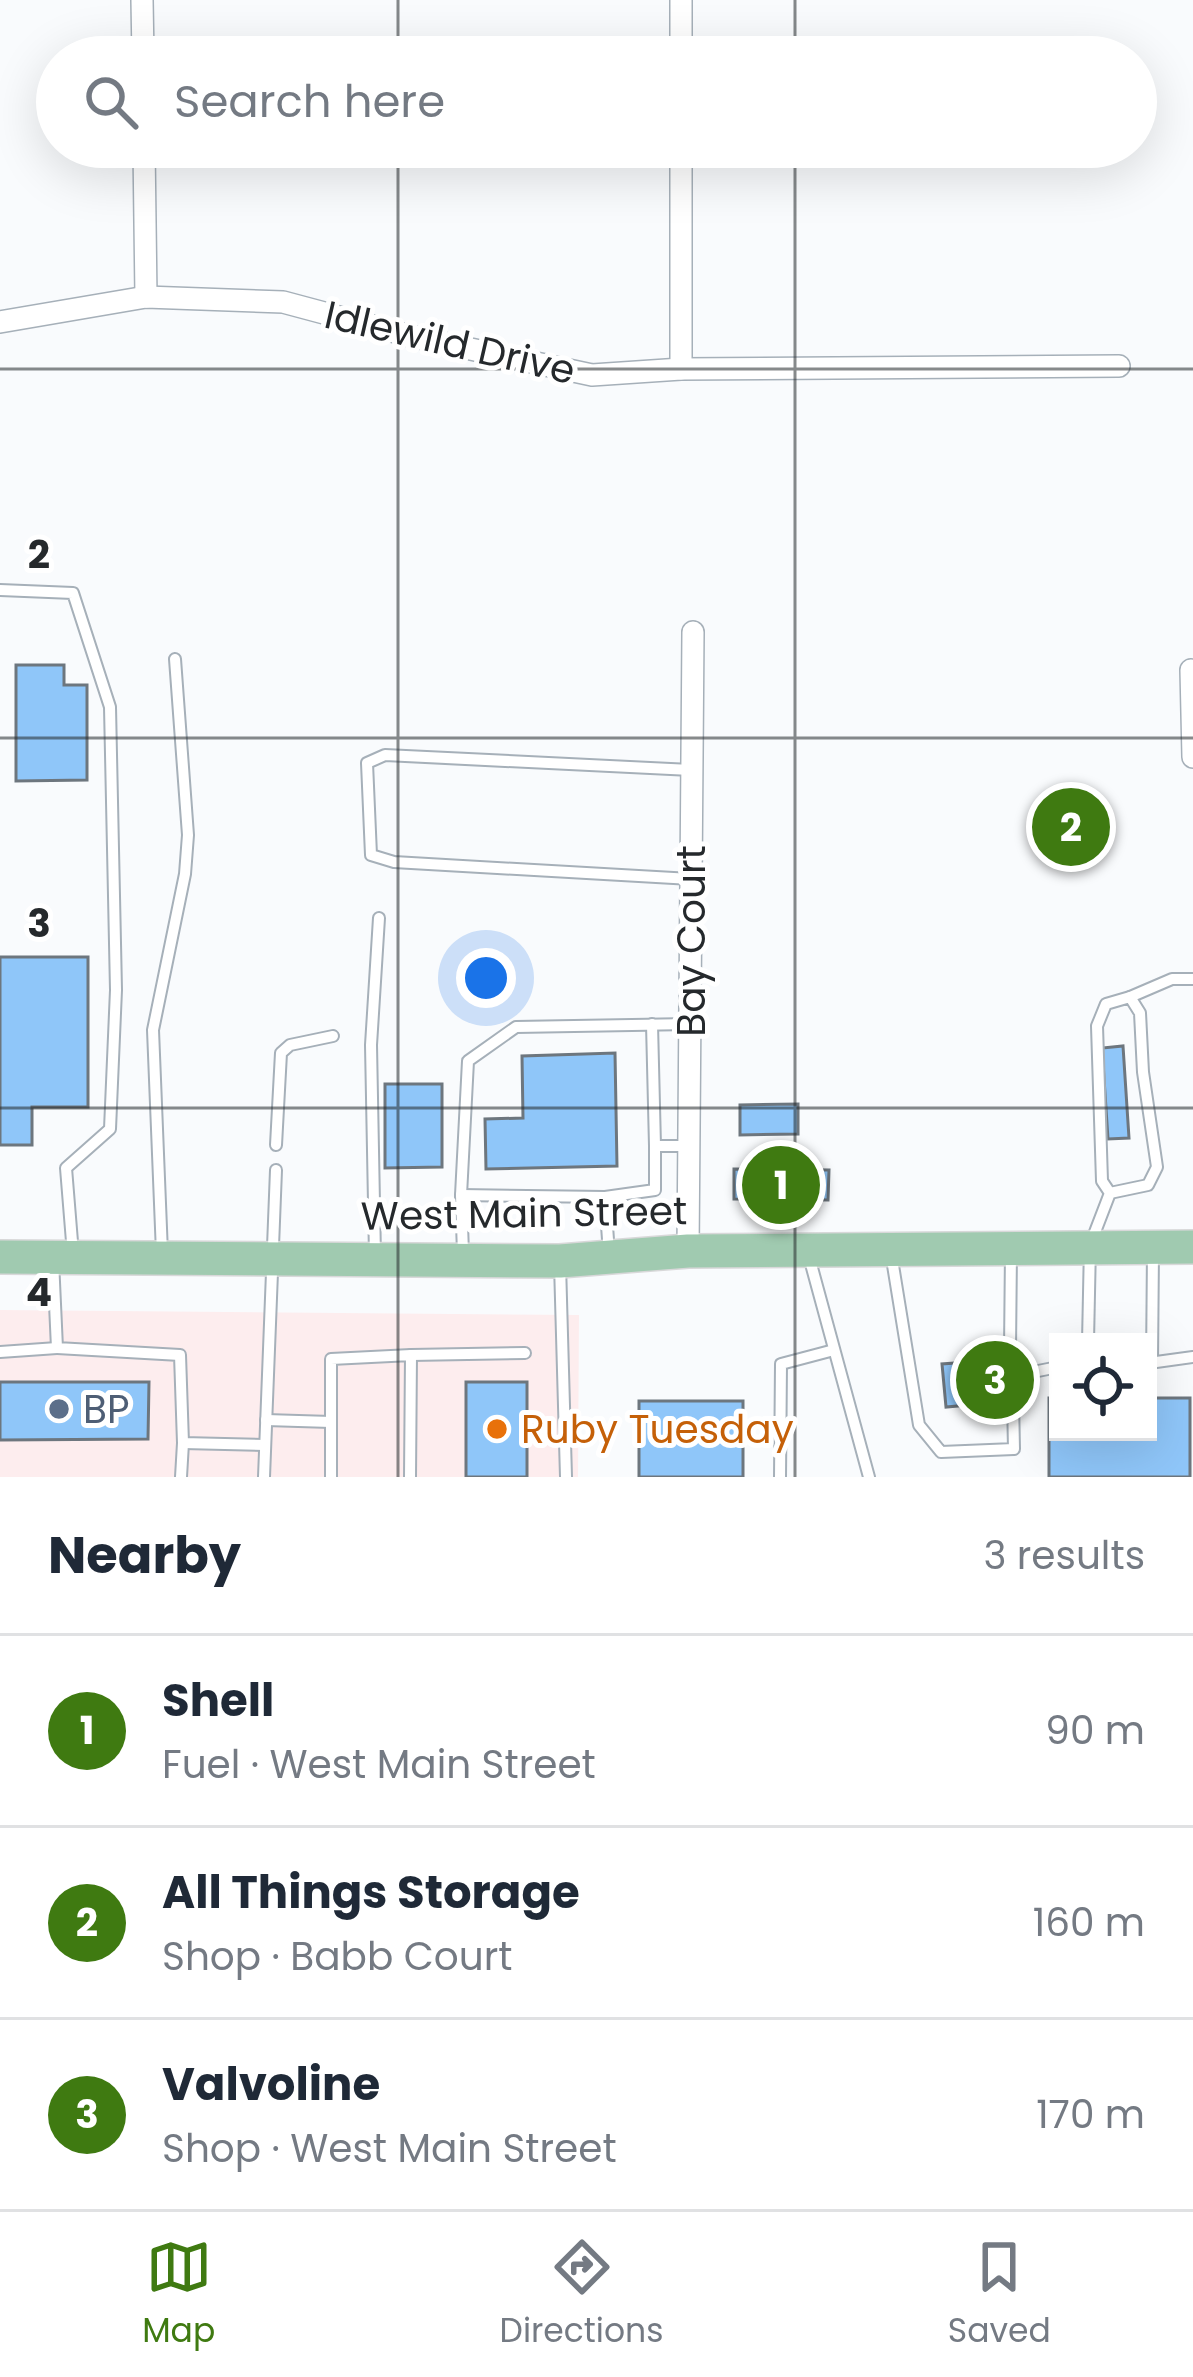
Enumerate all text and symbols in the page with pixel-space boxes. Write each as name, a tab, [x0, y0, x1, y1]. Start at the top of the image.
search box	[36, 36, 1157, 168]
icon: search	[78, 69, 144, 135]
text: Search here	[174, 70, 445, 133]
street label: Idlewild Drive	[319, 287, 581, 398]
text: 2	[28, 527, 50, 582]
pin: 2	[1032, 782, 1110, 872]
street label: Bay Court	[664, 845, 719, 1037]
text: 3	[27, 896, 51, 951]
your location	[456, 948, 516, 1008]
pin: 1	[742, 1140, 820, 1230]
street label: West Main Street	[360, 1183, 688, 1244]
text: 4	[26, 1265, 52, 1320]
map controls	[1049, 1333, 1157, 1441]
button: locate	[1049, 1333, 1157, 1441]
pin: 3	[956, 1335, 1034, 1425]
place label: BP	[83, 1382, 130, 1437]
marker: BP	[46, 1396, 72, 1422]
place label: Ruby Tuesday	[521, 1402, 794, 1457]
marker: Ruby Tuesday	[484, 1416, 510, 1442]
text: Nearby	[48, 1519, 241, 1591]
text: 3 results	[983, 1528, 1145, 1583]
text: Shell	[162, 1669, 274, 1732]
text: 1	[80, 1703, 94, 1758]
text: 90 m	[1045, 1703, 1145, 1758]
text: Fuel · West Main Street	[162, 1737, 596, 1792]
text: All Things Storage	[162, 1861, 580, 1924]
text: 2	[76, 1895, 98, 1950]
text: 160 m	[1033, 1895, 1145, 1950]
text: Shop · Babb Court	[162, 1929, 512, 1984]
text: Valvoline	[162, 2053, 380, 2116]
text: 3	[75, 2087, 99, 2142]
text: 170 m	[1036, 2087, 1145, 2142]
text: Shop · West Main Street	[162, 2121, 617, 2176]
tab: Map	[142, 2234, 215, 2356]
tab: Directions	[500, 2234, 663, 2356]
tab: Saved	[948, 2234, 1051, 2356]

